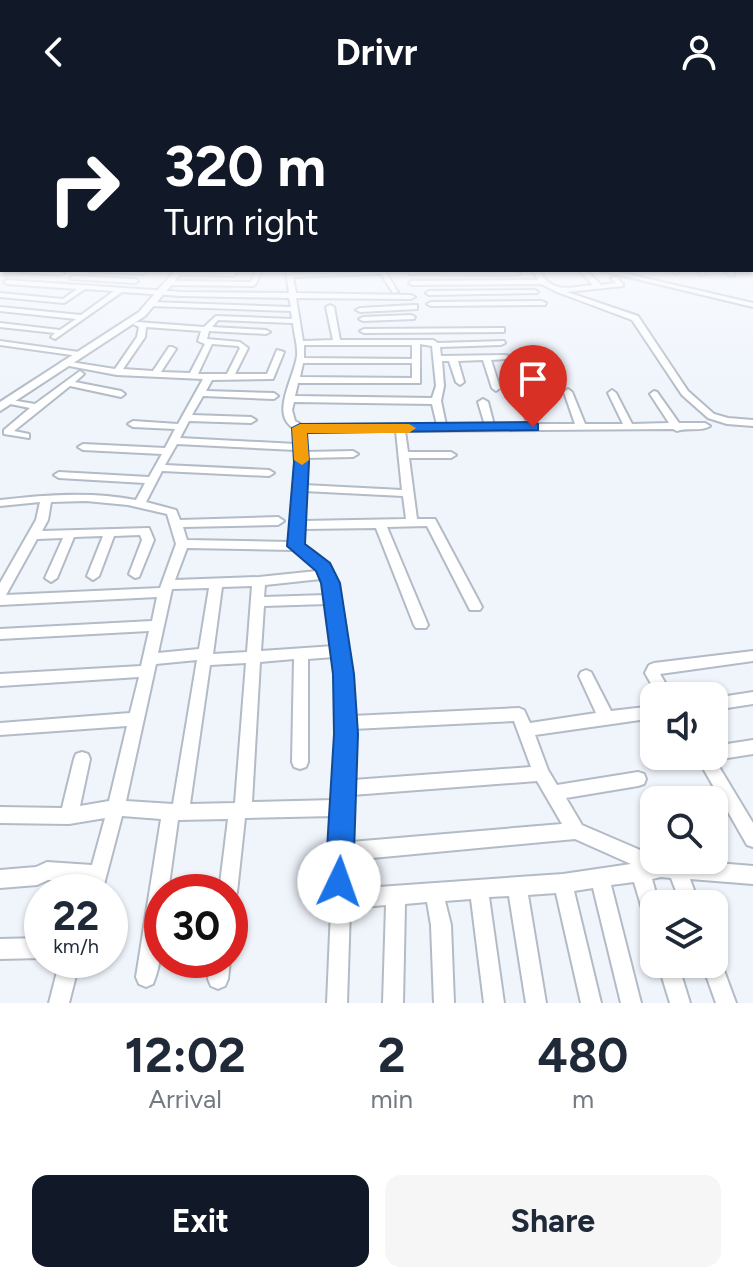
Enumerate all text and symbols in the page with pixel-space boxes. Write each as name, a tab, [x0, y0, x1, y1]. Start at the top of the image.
icon: back	[32, 30, 76, 74]
icon: person	[677, 30, 721, 74]
text: Drivr	[336, 31, 417, 74]
text: 320 m	[164, 133, 326, 200]
icon: right	[32, 136, 136, 240]
text: Turn right	[164, 201, 319, 244]
pin	[499, 345, 567, 427]
icon: arrive	[511, 357, 555, 401]
map controls	[640, 682, 728, 978]
button: sound	[640, 682, 728, 770]
button: search	[640, 786, 728, 874]
position arrow	[297, 840, 381, 924]
speed limit sign: 30	[144, 874, 248, 978]
button: layers	[640, 890, 728, 978]
text: 22	[53, 892, 99, 940]
text: km/h	[53, 934, 99, 958]
text: 12:02	[125, 1026, 246, 1084]
text: 2	[378, 1026, 406, 1084]
text: 480	[538, 1026, 628, 1084]
text: Arrival	[148, 1083, 222, 1115]
text: min	[370, 1083, 413, 1115]
text: m	[572, 1083, 594, 1115]
button: Exit	[32, 1175, 369, 1267]
button: Share	[385, 1175, 721, 1267]

